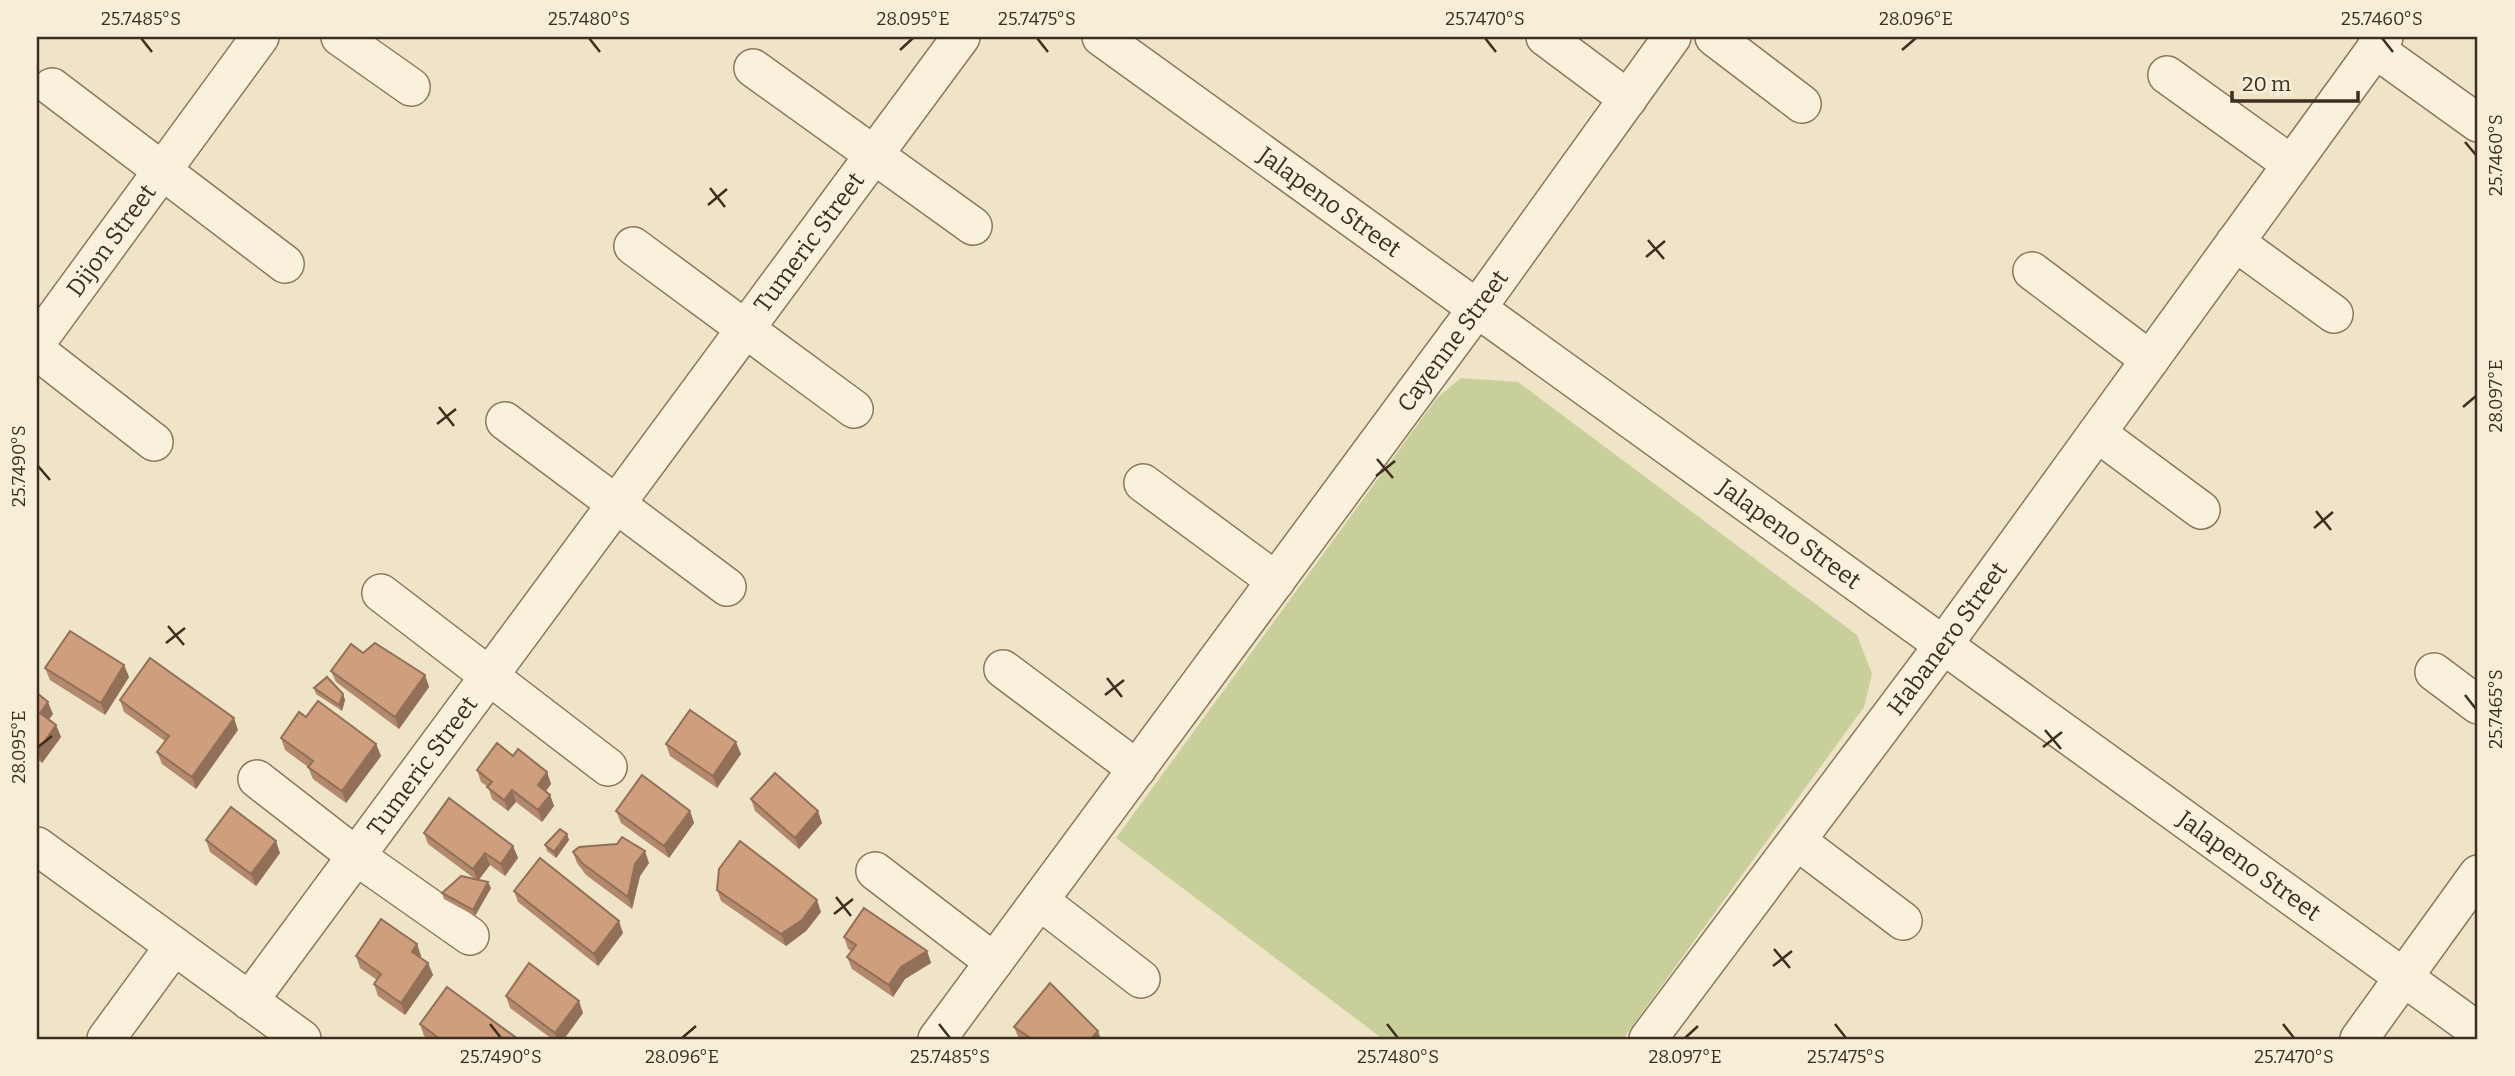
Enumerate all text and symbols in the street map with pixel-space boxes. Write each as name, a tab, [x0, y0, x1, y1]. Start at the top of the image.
text: 25.7485°S	[101, 8, 181, 30]
text: 25.7480°S	[548, 8, 630, 30]
text: 28.095°E	[876, 8, 950, 30]
text: 25.7475°S	[998, 8, 1076, 30]
text: 25.7470°S	[1445, 8, 1525, 30]
text: 28.096°E	[1879, 8, 1953, 30]
text: 25.7460°S	[2341, 8, 2423, 30]
scale bar	[2232, 60, 2358, 104]
text: 20 m	[2242, 71, 2291, 97]
text: 25.7460°S	[2485, 114, 2507, 196]
street label: Jalapeno Street	[1252, 141, 1407, 263]
street label: Tumeric Street	[748, 167, 870, 318]
street label: Dijon Street	[61, 178, 162, 302]
street label: Cayenne Street	[1391, 264, 1514, 417]
text: 28.097°E	[2485, 359, 2507, 433]
text: 25.7490°S	[8, 425, 30, 507]
street label: Jalapeno Street	[1712, 472, 1867, 595]
street label: Habanero Street	[1882, 556, 2013, 721]
text: 25.7465°S	[2485, 669, 2507, 749]
street label: Tumeric Street	[362, 690, 484, 842]
text: 28.095°E	[8, 710, 30, 784]
street label: Jalapeno Street	[2171, 804, 2326, 927]
text: 25.7490°S	[460, 1046, 542, 1068]
text: 28.096°E	[645, 1046, 719, 1068]
text: 25.7485°S	[910, 1046, 990, 1068]
text: 25.7480°S	[1357, 1046, 1439, 1068]
text: 28.097°E	[1648, 1046, 1722, 1068]
text: 25.7475°S	[1807, 1046, 1885, 1068]
text: 25.7470°S	[2254, 1046, 2334, 1068]

